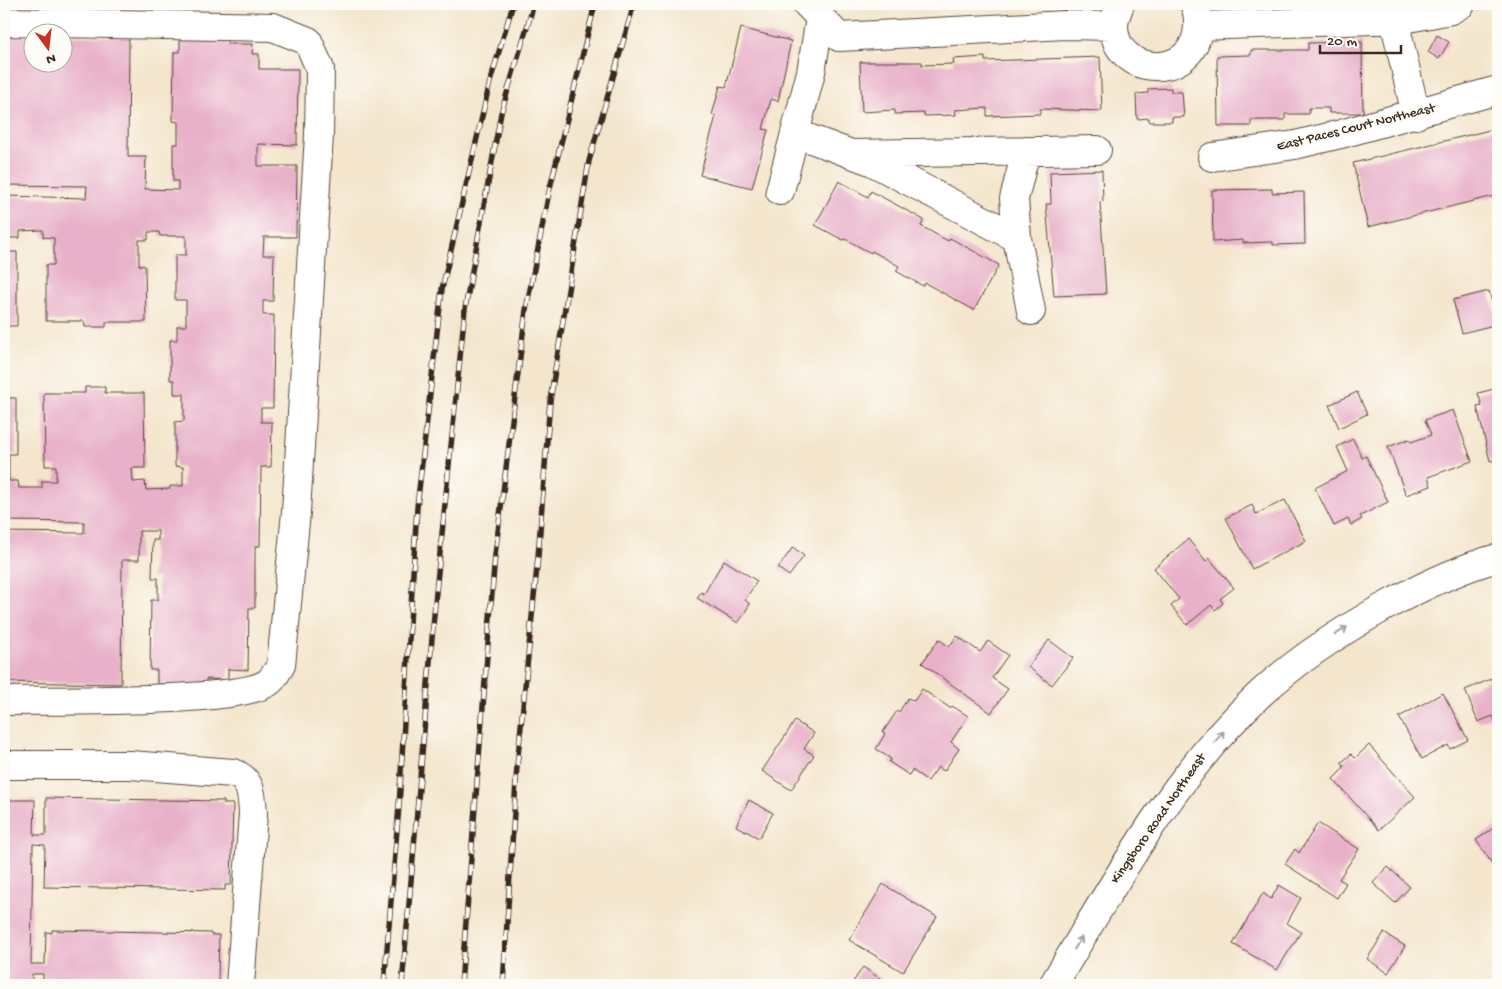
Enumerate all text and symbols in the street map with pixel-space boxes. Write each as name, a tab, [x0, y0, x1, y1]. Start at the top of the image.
north arrow	[22, 22, 72, 72]
scale bar	[1320, 22, 1401, 54]
text: 20 m	[1327, 33, 1357, 51]
text: N	[44, 49, 57, 68]
street label: East Paces Court Northeast	[1275, 100, 1438, 156]
one-way arrow	[1334, 626, 1348, 636]
one-way arrow	[1213, 731, 1224, 744]
street label: Kingsboro Road Northeast	[1108, 750, 1211, 887]
one-way arrow	[1074, 937, 1084, 951]

